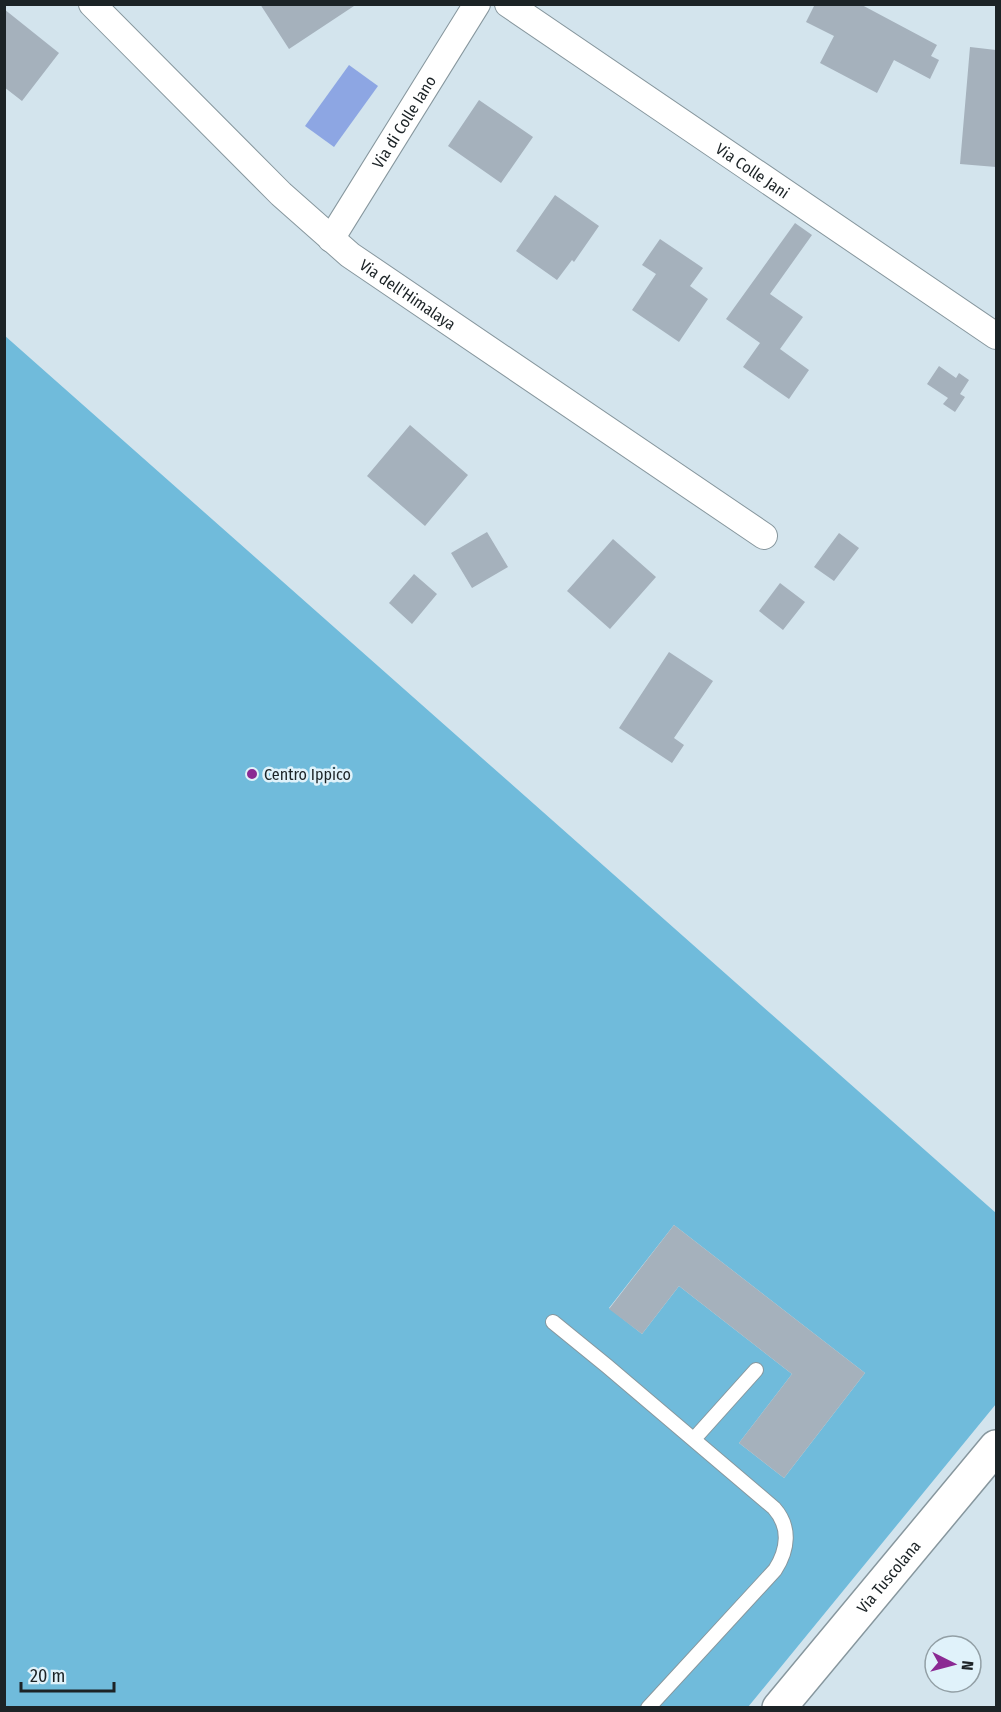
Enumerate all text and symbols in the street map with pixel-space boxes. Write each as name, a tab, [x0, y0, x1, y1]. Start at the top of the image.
street label: Via di Colle Iano	[368, 72, 440, 172]
street label: Via Colle Jani	[712, 139, 793, 203]
street label: Via dell'Himalaya	[356, 255, 459, 334]
place label: Centro Ippico	[264, 765, 351, 784]
marker: Centro Ippico	[245, 767, 259, 781]
street label: Via Tuscolana	[853, 1536, 925, 1617]
north arrow	[923, 1634, 983, 1694]
scale bar	[21, 1655, 114, 1693]
text: N	[957, 1660, 977, 1671]
text: 20 m	[30, 1665, 65, 1687]

